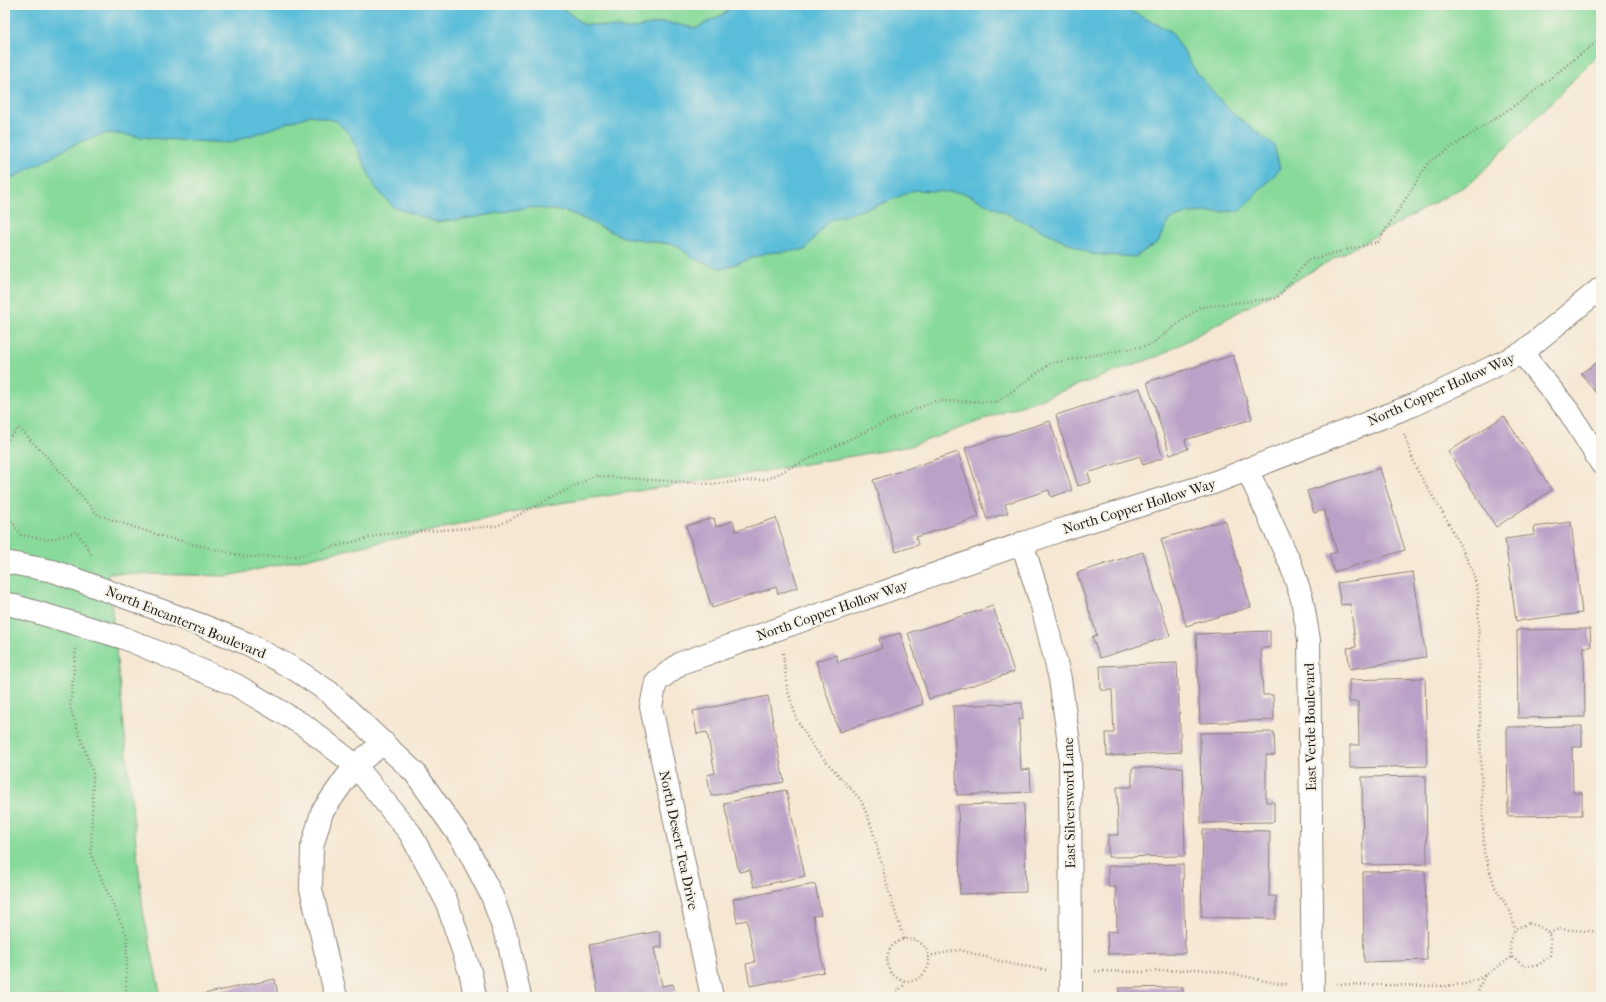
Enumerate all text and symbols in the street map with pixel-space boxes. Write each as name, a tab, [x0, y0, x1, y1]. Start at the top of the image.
street label: North Copper Hollow Way	[1365, 349, 1518, 430]
street label: North Copper Hollow Way	[1061, 475, 1218, 538]
street label: North Copper Hollow Way	[754, 576, 911, 644]
street label: North Encanterra Boulevard	[103, 583, 269, 663]
street label: East Verde Boulevard	[1301, 662, 1320, 791]
street label: East Silversword Lane	[1060, 737, 1079, 869]
street label: North Desert Tea Drive	[655, 769, 702, 911]

